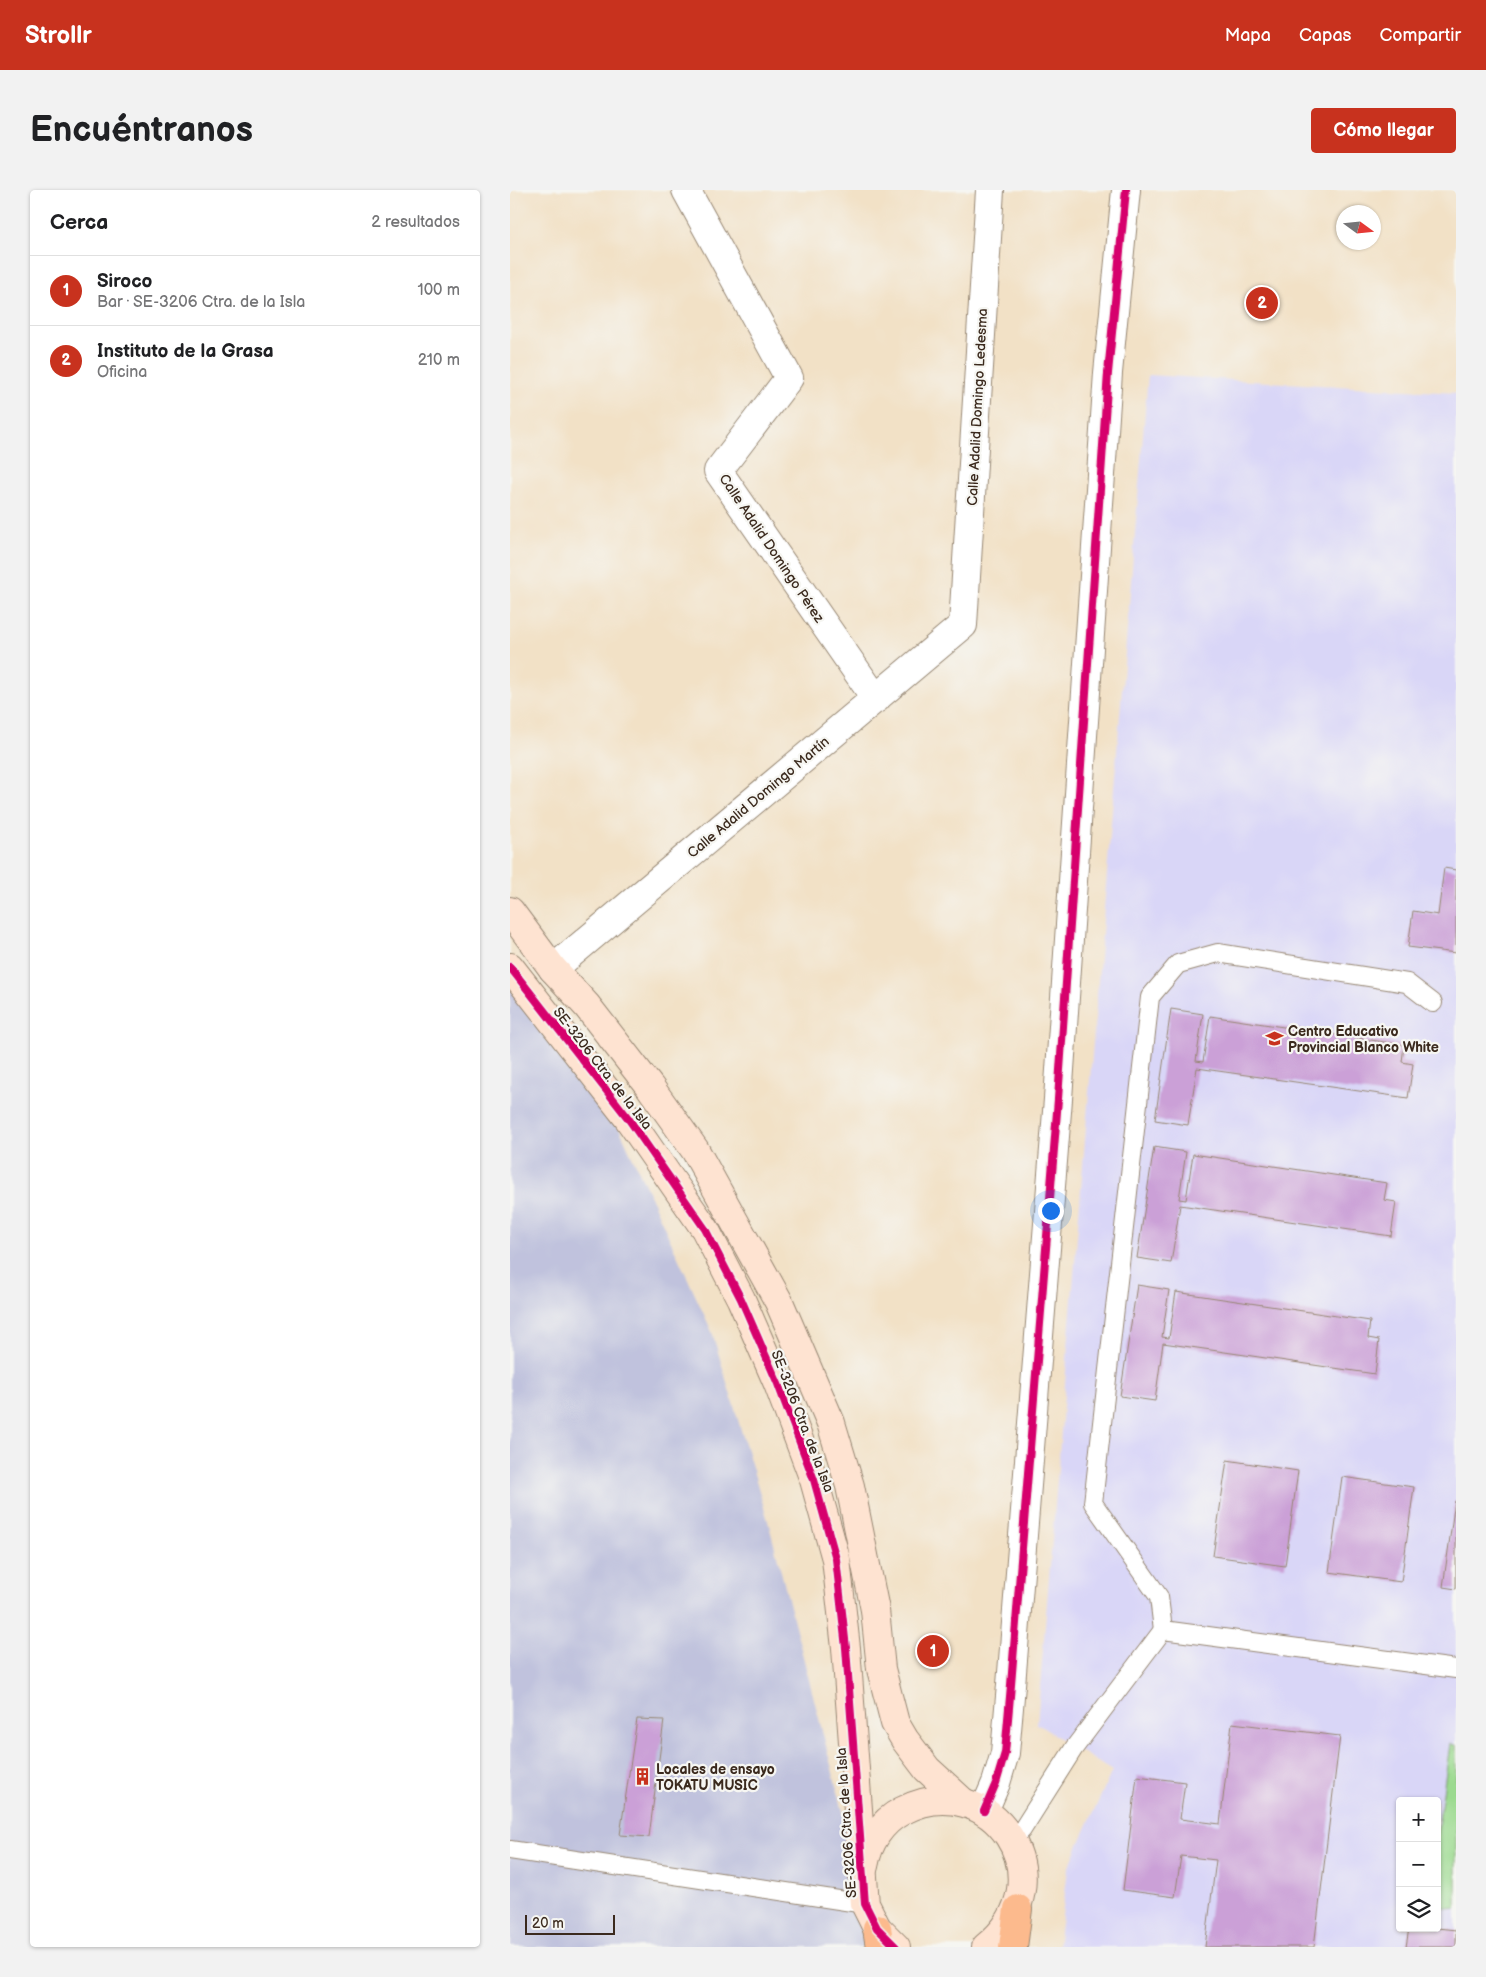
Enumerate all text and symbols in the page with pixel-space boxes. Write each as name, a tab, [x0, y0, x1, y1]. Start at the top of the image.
text: Strollr	[25, 21, 92, 50]
text: Mapa	[1225, 25, 1271, 46]
text: Capas	[1299, 25, 1352, 46]
text: Compartir	[1380, 25, 1461, 46]
button: Cómo llegar	[1311, 108, 1456, 153]
text: Encuéntranos	[30, 109, 253, 152]
north arrow	[1336, 205, 1381, 250]
text: Cerca	[50, 210, 108, 235]
text: 2 resultados	[371, 213, 460, 232]
text: Siroco	[97, 270, 152, 293]
text: 1	[63, 281, 69, 300]
text: 100 m	[417, 281, 460, 300]
pin: 2	[1246, 284, 1278, 322]
text: Bar · SE-3206 Ctra. de la Isla	[97, 293, 305, 312]
street label: Calle Adalid Domingo Ledesma	[964, 308, 991, 506]
text: Instituto de la Grasa	[97, 340, 274, 363]
text: 2	[61, 351, 71, 370]
text: 210 m	[418, 351, 460, 370]
text: Oficina	[97, 363, 147, 382]
street label: Calle Adalid Domingo Pérez	[715, 471, 828, 626]
street label: Calle Adalid Domingo Martín	[684, 733, 833, 862]
street label: SE-3206 Ctra. de la Isla	[549, 1004, 656, 1133]
place label: Centro Educativo Provincial Blanco White	[1288, 1023, 1439, 1056]
school or university icon: Centro Educativo Provincial Blanco White	[1264, 1029, 1284, 1049]
your location	[1038, 1198, 1064, 1224]
street label: SE-3206 Ctra. de la Isla	[768, 1348, 838, 1495]
pin: 1	[917, 1632, 949, 1670]
street label: SE-3206 Ctra. de la Isla	[833, 1747, 860, 1899]
place label: Locales de ensayo TOKATU MUSIC	[656, 1761, 775, 1794]
building icon: Locales de ensayo TOKATU MUSIC	[632, 1767, 652, 1787]
map controls	[1396, 1797, 1441, 1932]
button: +	[1396, 1797, 1441, 1842]
button: −	[1396, 1842, 1441, 1887]
button: layers	[1396, 1887, 1441, 1932]
scale bar	[525, 1912, 615, 1935]
text: 20 m	[532, 1915, 564, 1932]

